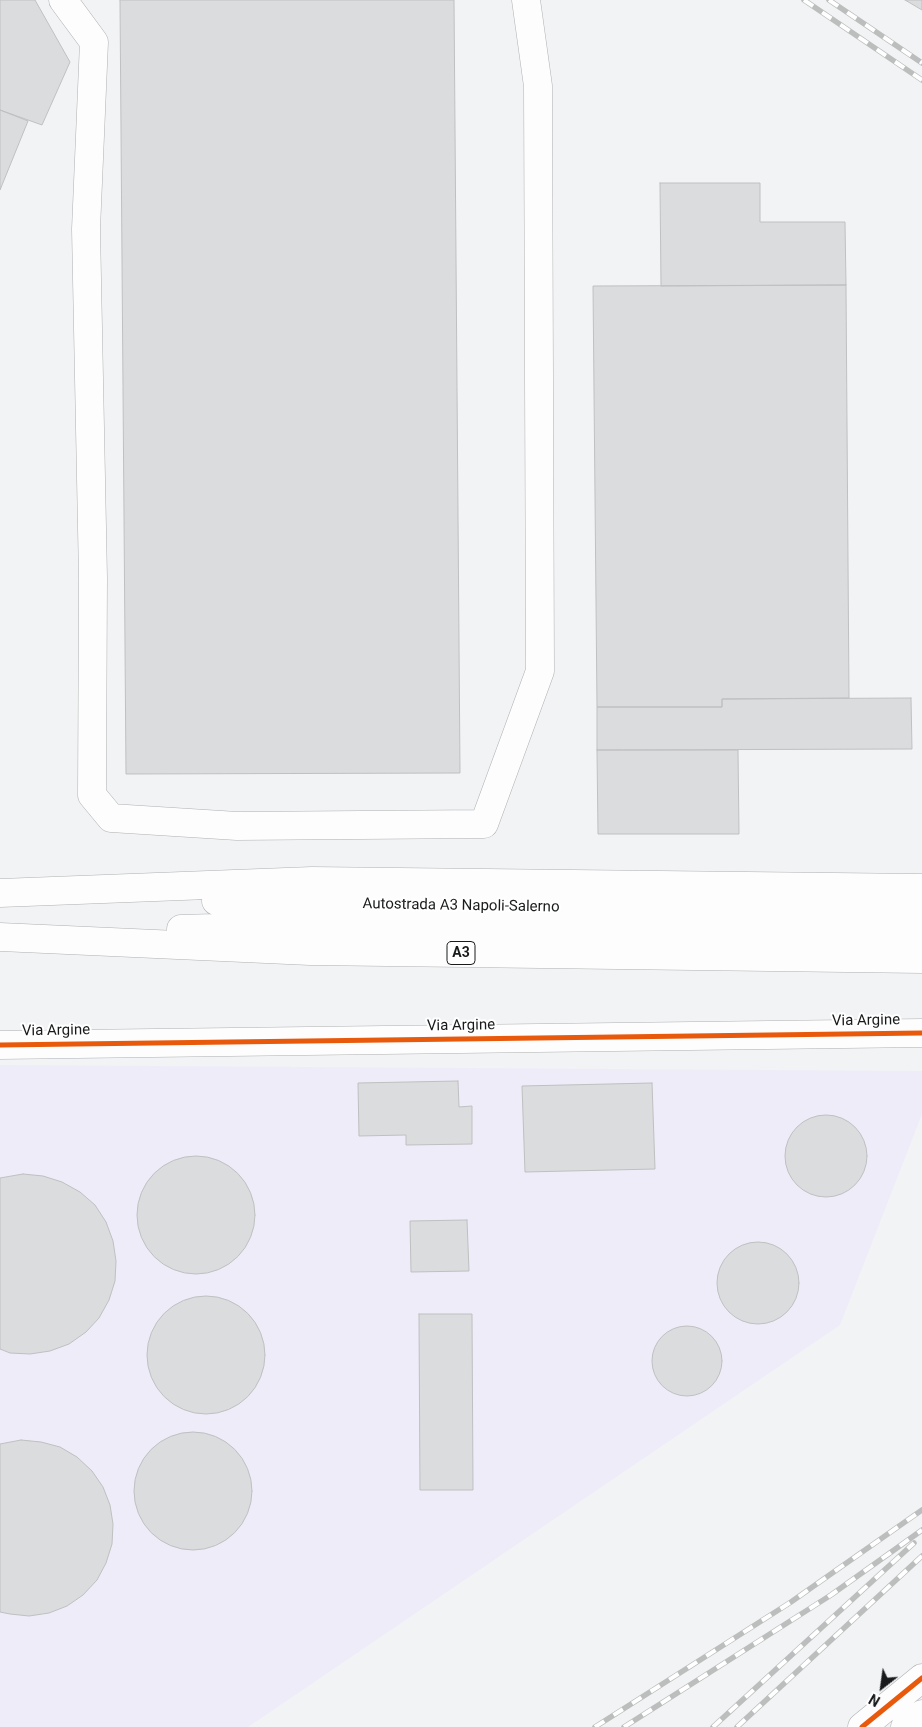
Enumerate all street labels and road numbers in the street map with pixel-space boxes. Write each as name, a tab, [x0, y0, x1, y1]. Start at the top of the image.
street label: Autostrada A3 Napoli-Salerno	[362, 895, 560, 917]
road number: A3	[447, 941, 475, 964]
street label: Via Argine	[832, 1011, 900, 1031]
street label: Via Argine	[427, 1016, 495, 1036]
street label: Via Argine	[22, 1021, 90, 1041]

